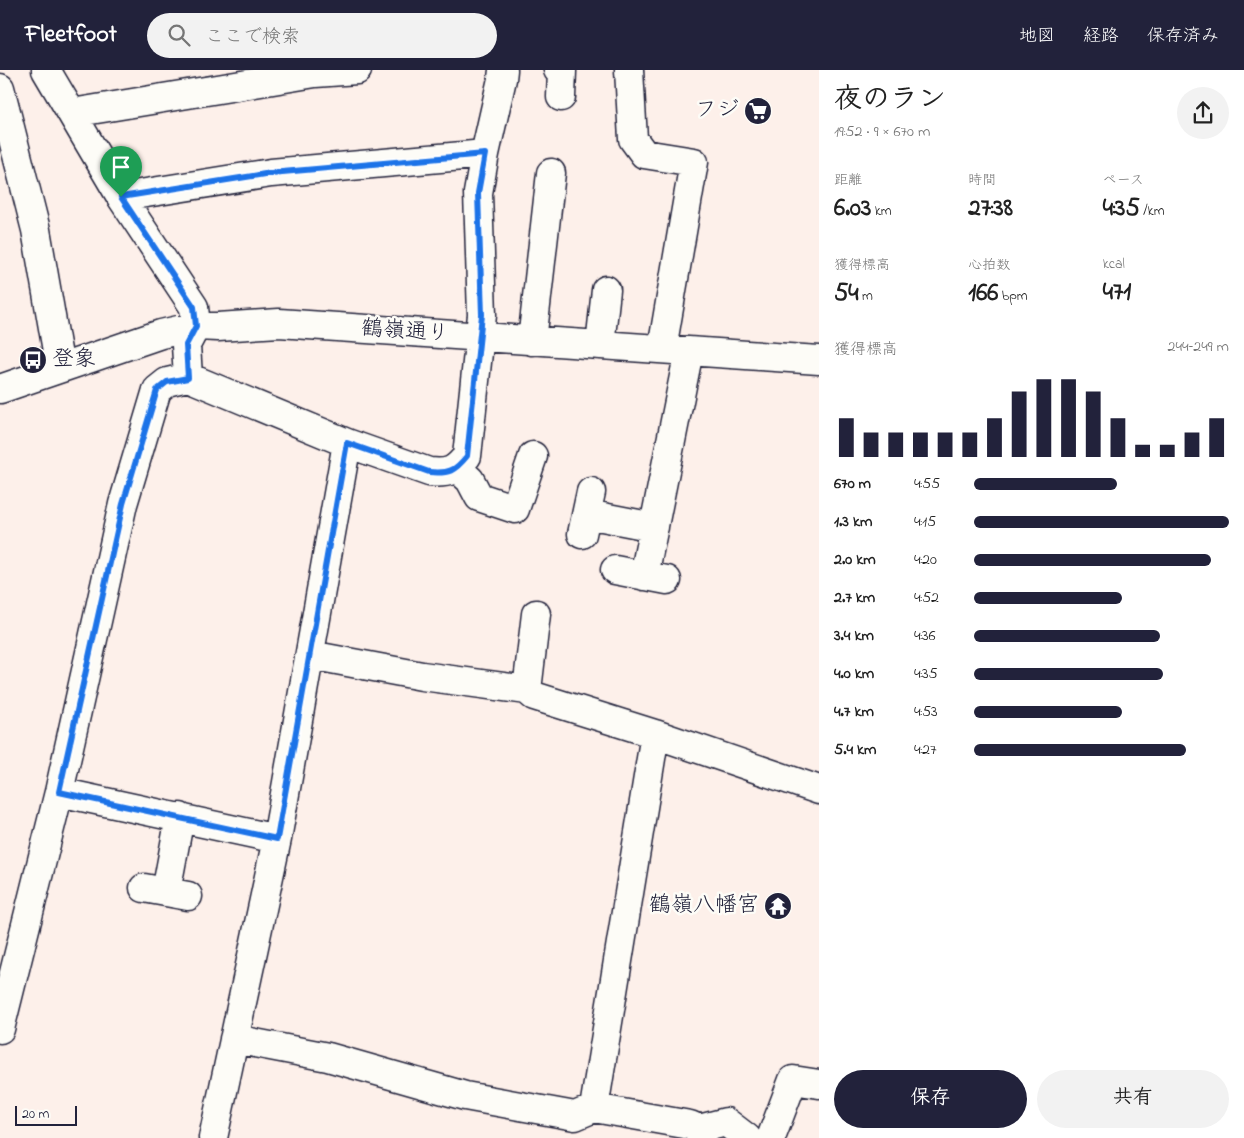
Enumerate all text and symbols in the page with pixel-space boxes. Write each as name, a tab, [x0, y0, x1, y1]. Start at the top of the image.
search box	[147, 13, 497, 58]
text: Fleetfoot	[25, 18, 117, 53]
icon: search	[165, 21, 193, 49]
text: ここで検索	[205, 24, 300, 51]
text: 地図	[1019, 24, 1055, 50]
text: 経路	[1083, 24, 1119, 50]
text: 保存済み	[1147, 24, 1219, 50]
text: 夜のラン	[834, 80, 946, 121]
button: share	[1177, 87, 1229, 139]
place label: フジ	[695, 95, 739, 127]
supermarket icon: フジ	[743, 96, 773, 126]
text: 19:52 · 9 × 670 m	[834, 120, 930, 144]
pin	[100, 146, 142, 197]
icon: arrive	[107, 153, 135, 181]
text: 距離	[834, 170, 862, 191]
text: 時間	[968, 170, 996, 191]
text: ペース	[1103, 170, 1144, 191]
text: 6.03	[834, 191, 871, 227]
text: 27:38	[968, 191, 1013, 227]
text: 4:35	[1103, 191, 1140, 227]
text: km	[871, 201, 892, 222]
text: /km	[1140, 201, 1165, 222]
text: kcal	[1103, 254, 1125, 275]
text: 獲得標高	[834, 255, 890, 276]
text: 心拍数	[968, 255, 1010, 276]
text: 471	[1103, 275, 1131, 311]
text: 54	[834, 276, 859, 312]
text: 166	[968, 276, 998, 312]
text: m	[859, 286, 873, 307]
text: bpm	[998, 286, 1028, 307]
street label: 鶴嶺通り	[360, 313, 450, 351]
text: 244–249 m	[1167, 335, 1229, 359]
text: 獲得標高	[834, 338, 898, 362]
place label: 登象	[52, 344, 96, 376]
bus stop icon: 登象	[18, 345, 48, 375]
text: 670 m	[834, 472, 871, 496]
text: 4:55	[914, 472, 940, 496]
text: 1.3 km	[834, 510, 872, 534]
text: 4:15	[914, 510, 936, 534]
text: 2.0 km	[834, 548, 876, 572]
text: 4:20	[914, 548, 937, 572]
text: 2.7 km	[834, 586, 875, 610]
text: 4:52	[914, 586, 939, 610]
text: 3.4 km	[834, 624, 874, 648]
text: 4:36	[914, 624, 936, 648]
text: 4.0 km	[834, 662, 874, 686]
text: 4:35	[914, 662, 938, 686]
text: 4.7 km	[834, 700, 874, 724]
text: 4:53	[914, 700, 938, 724]
text: 5.4 km	[834, 738, 876, 762]
text: 4:27	[914, 738, 937, 762]
place label: 鶴嶺八幡宮	[649, 890, 759, 922]
temple icon: 鶴嶺八幡宮	[763, 891, 793, 921]
button: 保存	[834, 1070, 1027, 1128]
button: 共有	[1037, 1070, 1229, 1128]
scale bar	[15, 1103, 78, 1126]
text: 20 m	[22, 1104, 49, 1125]

